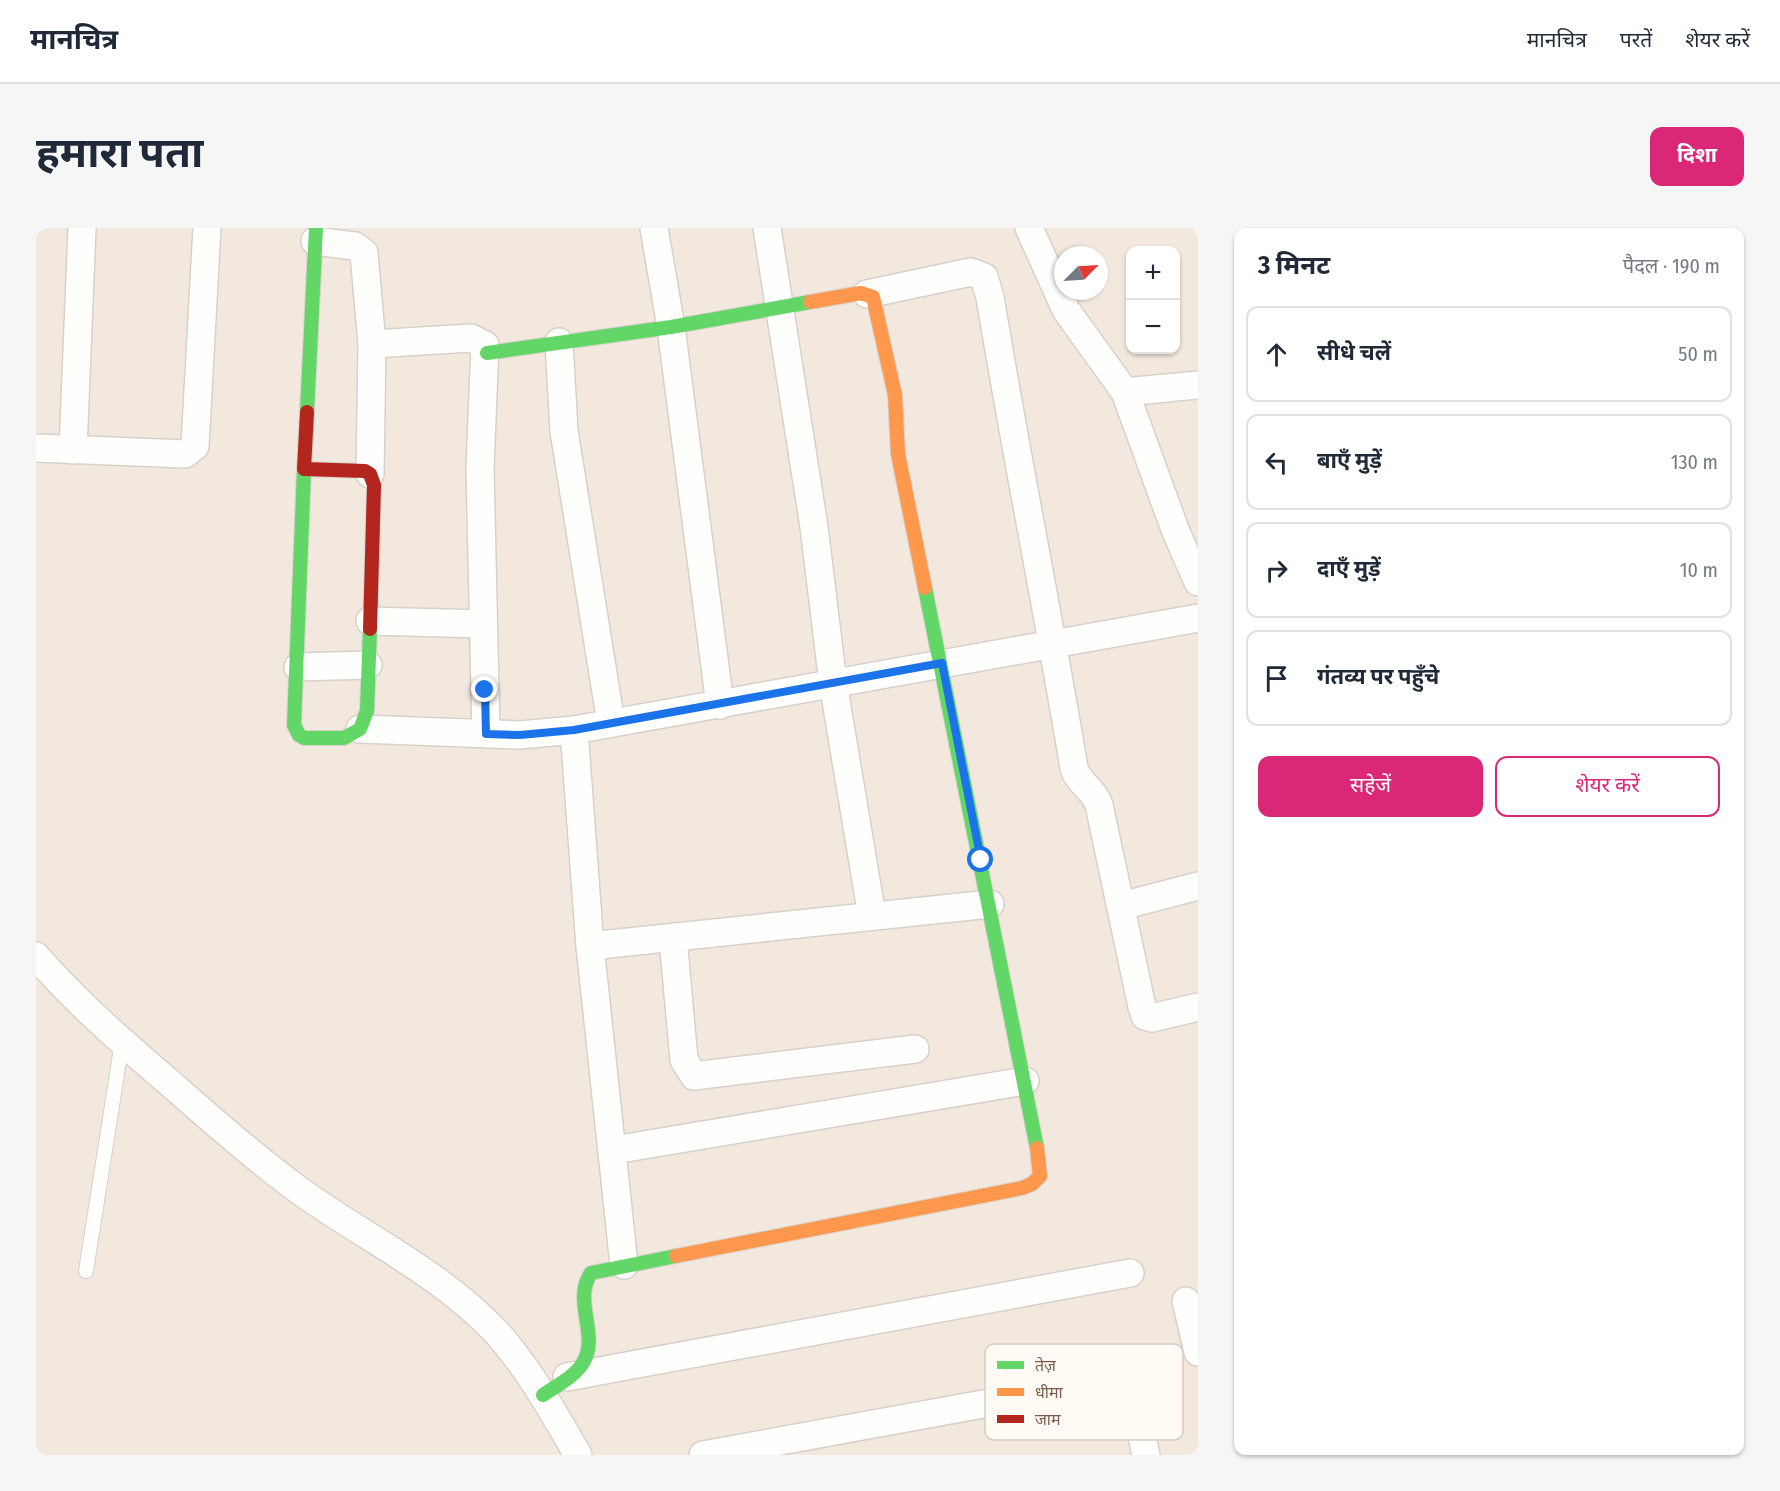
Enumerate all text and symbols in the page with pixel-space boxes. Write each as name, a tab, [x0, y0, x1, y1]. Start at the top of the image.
text: मानचित्र	[30, 23, 118, 56]
text: मानचित्र	[1527, 27, 1587, 53]
text: परतें	[1620, 27, 1652, 53]
text: शेयर करें	[1685, 27, 1750, 53]
button: दिशा	[1650, 127, 1744, 186]
text: हमारा पता	[36, 128, 203, 178]
north arrow	[1054, 246, 1108, 300]
map controls	[1126, 246, 1180, 354]
button: +	[1126, 246, 1180, 300]
text: 3 मिनट	[1258, 250, 1330, 281]
text: पैदल · 190 m	[1623, 254, 1720, 278]
button: −	[1126, 300, 1180, 354]
icon: ahead	[1260, 338, 1293, 371]
text: सीधे चलें	[1317, 339, 1391, 366]
text: 50 m	[1678, 342, 1718, 366]
icon: left	[1260, 446, 1293, 479]
text: बाएँ मुड़ें	[1317, 447, 1382, 474]
text: 130 m	[1671, 450, 1718, 474]
icon: right	[1260, 554, 1293, 587]
text: दाएँ मुड़ें	[1317, 555, 1381, 582]
text: 10 m	[1680, 558, 1718, 582]
icon: arrive	[1260, 662, 1293, 695]
text: गंतव्य पर पहुँचे	[1317, 663, 1439, 690]
route end	[471, 676, 497, 702]
button: सहेजें	[1258, 756, 1483, 817]
button: शेयर करें	[1495, 756, 1720, 817]
route start	[967, 846, 993, 872]
legend	[985, 1344, 1183, 1440]
text: तेज़	[1035, 1356, 1057, 1375]
text: धीमा	[1035, 1383, 1064, 1402]
text: जाम	[1035, 1410, 1061, 1429]

